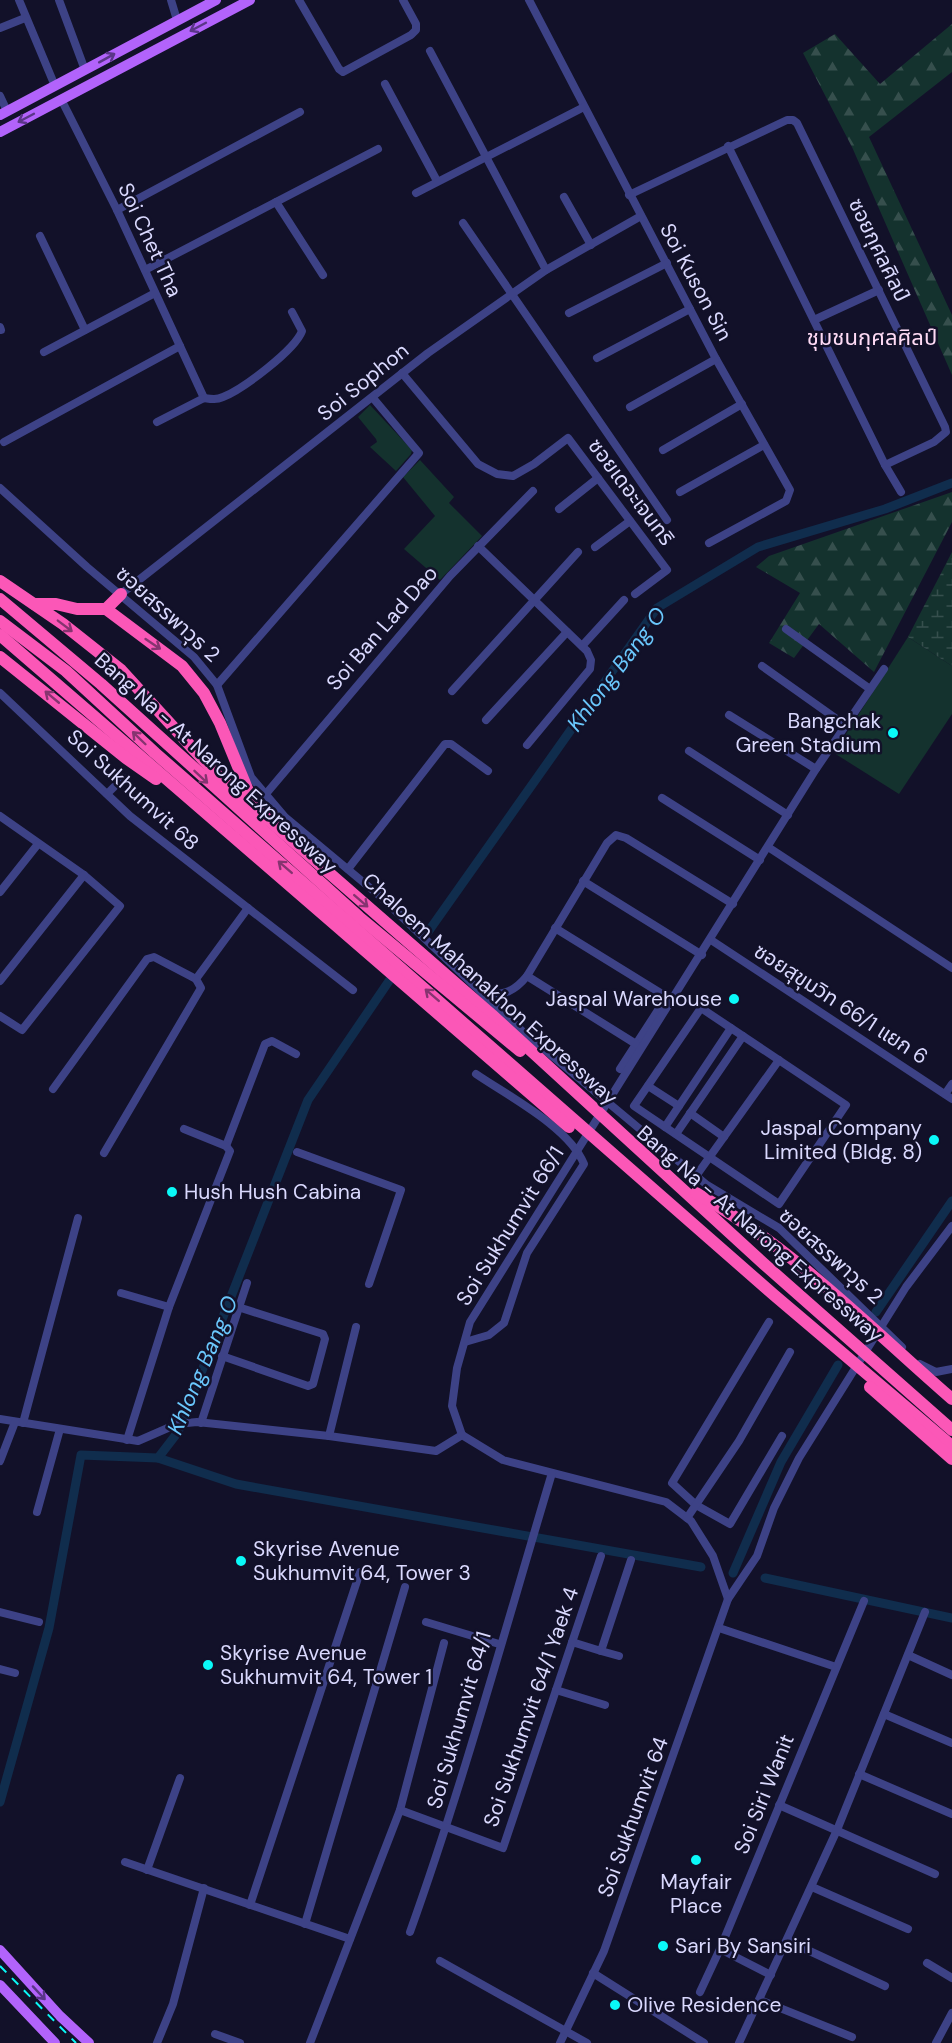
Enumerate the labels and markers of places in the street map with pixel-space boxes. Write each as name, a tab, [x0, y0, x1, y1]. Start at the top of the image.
place label: Bangchak Green Stadium	[735, 707, 881, 759]
marker: Bangchak Green Stadium	[886, 726, 900, 740]
place label: Jaspal Warehouse	[546, 985, 722, 1013]
marker: Jaspal Warehouse	[727, 992, 741, 1006]
place label: Jaspal Company Limited (Bldg. 8)	[760, 1114, 922, 1166]
marker: Jaspal Company Limited (Bldg. 8)	[927, 1133, 941, 1147]
place label: Hush Hush Cabina	[184, 1178, 361, 1206]
marker: Hush Hush Cabina	[165, 1185, 179, 1199]
place label: Skyrise Avenue Sukhumvit 64, Tower 3	[253, 1535, 471, 1587]
marker: Skyrise Avenue Sukhumvit 64, Tower 3	[234, 1554, 248, 1568]
place label: Skyrise Avenue Sukhumvit 64, Tower 1	[220, 1639, 432, 1691]
marker: Skyrise Avenue Sukhumvit 64, Tower 1	[201, 1658, 215, 1672]
marker: Mayfair Place	[689, 1853, 703, 1867]
place label: Mayfair Place	[660, 1868, 732, 1920]
place label: Sari By Sansiri	[675, 1932, 811, 1960]
marker: Sari By Sansiri	[656, 1939, 670, 1953]
place label: Olive Residence	[627, 1991, 782, 2019]
marker: Olive Residence	[608, 1998, 622, 2012]

